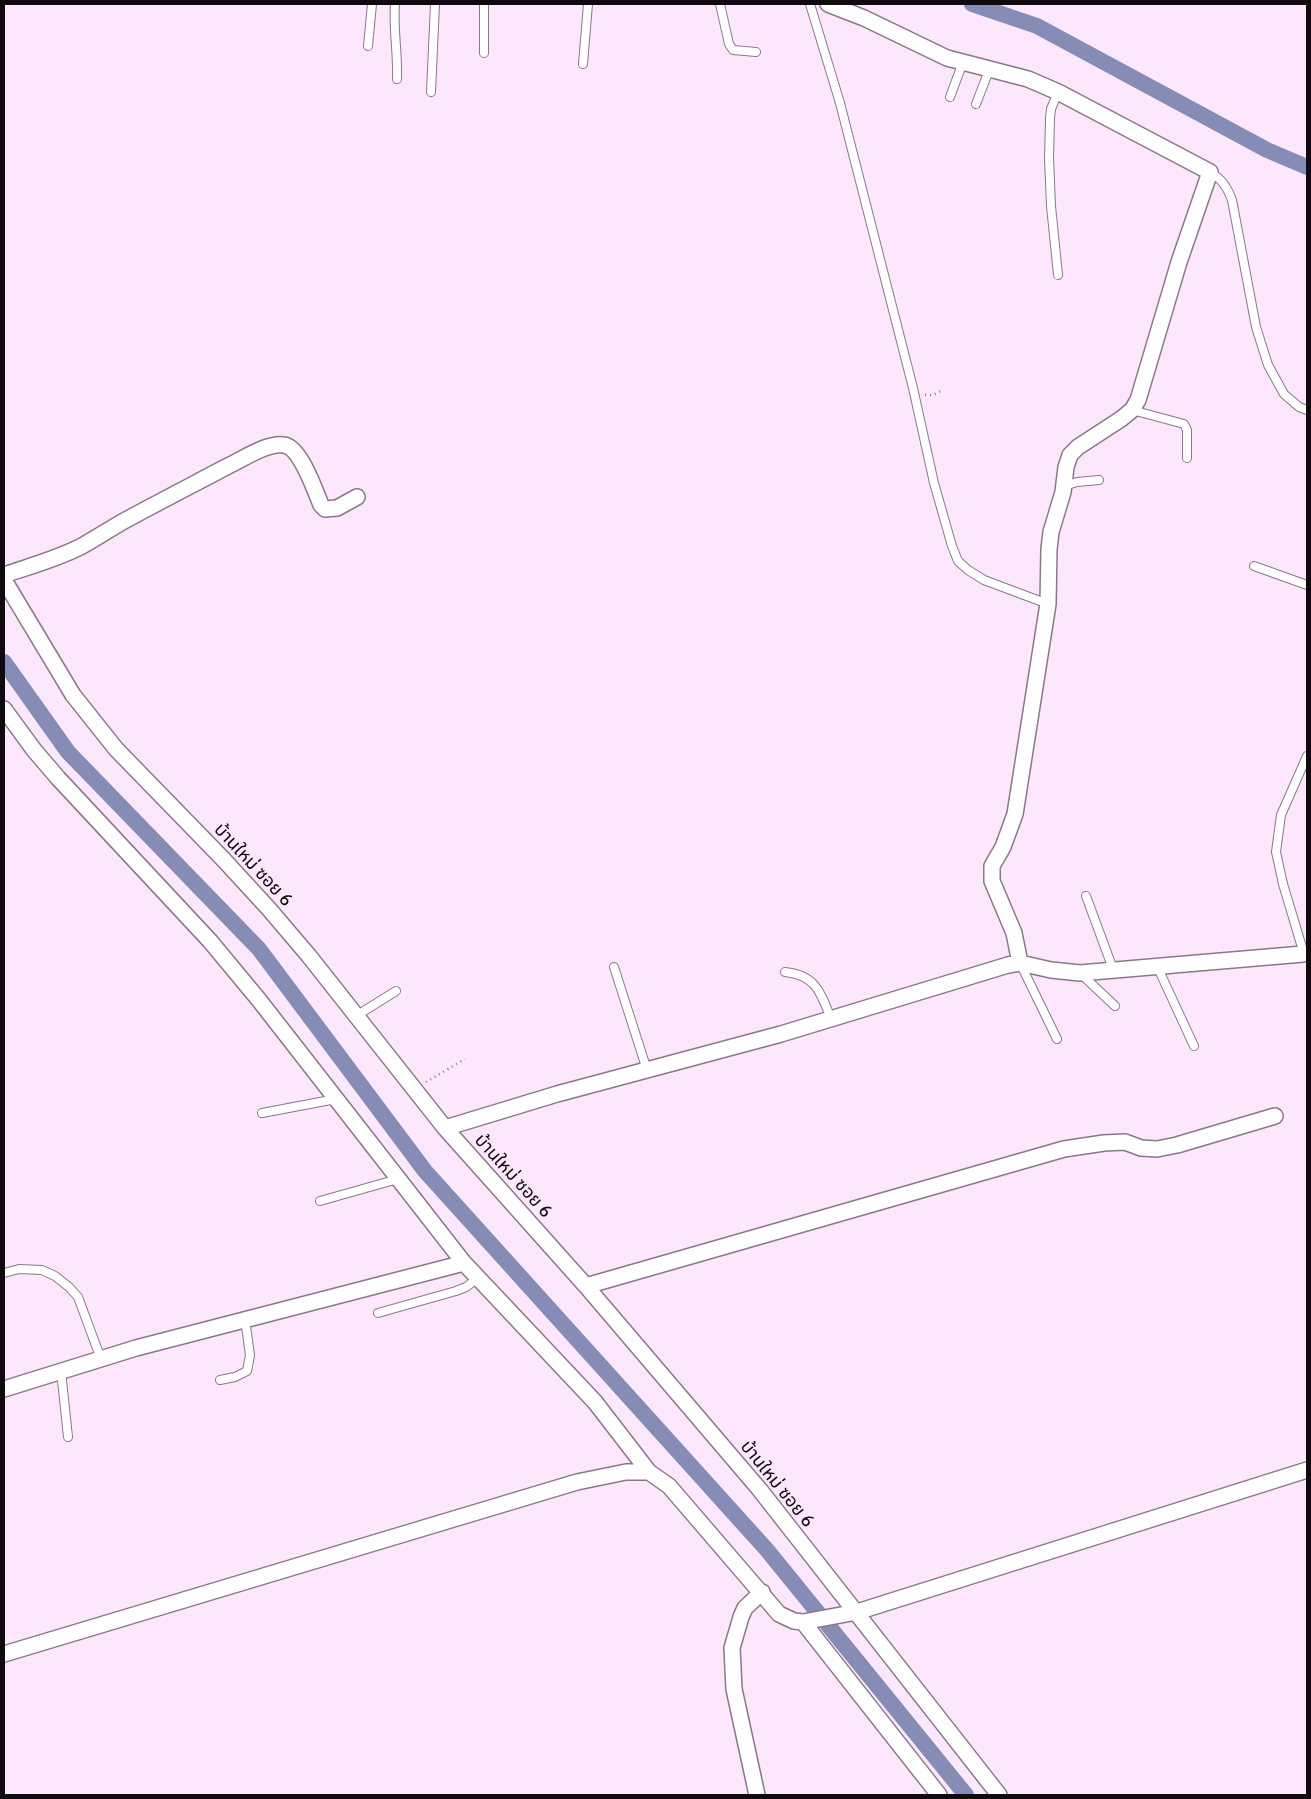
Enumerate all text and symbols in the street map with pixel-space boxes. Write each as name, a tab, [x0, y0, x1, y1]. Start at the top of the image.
street label: บ้านใหม่ ซอย 6	[209, 819, 297, 911]
street label: บ้านใหม่ ซอย 6	[470, 1130, 556, 1222]
street label: บ้านใหม่ ซอย 6	[735, 1436, 819, 1532]

